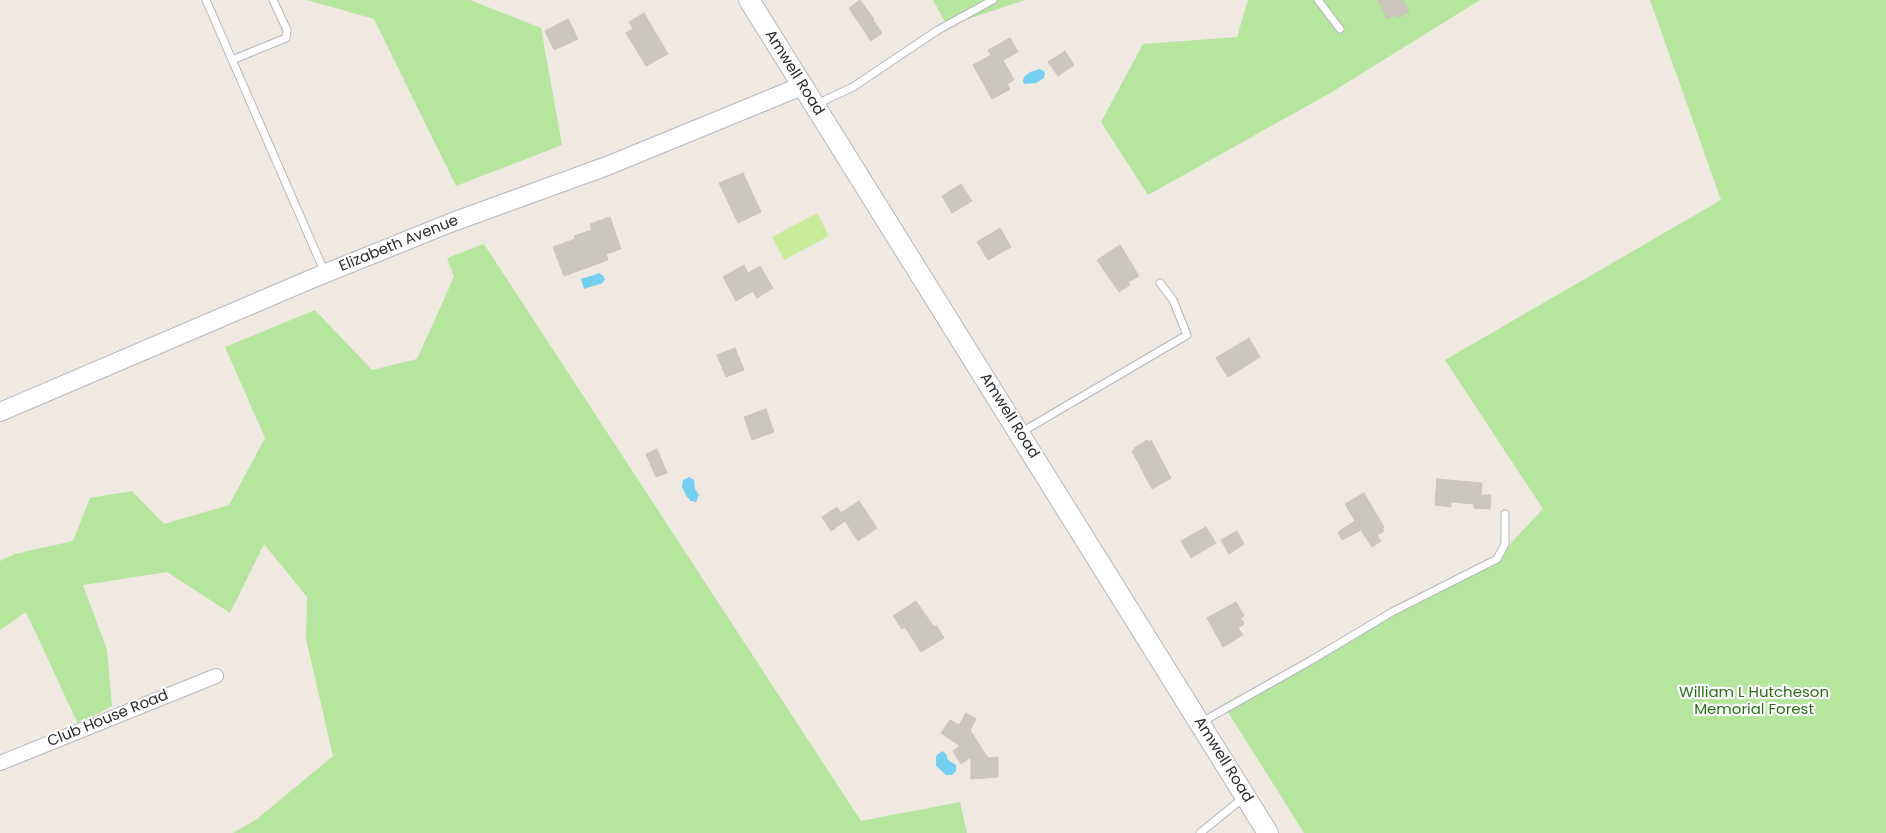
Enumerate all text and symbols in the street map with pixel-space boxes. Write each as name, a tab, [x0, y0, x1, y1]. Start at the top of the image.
street label: Amwell Road	[761, 27, 827, 119]
street label: Elizabeth Avenue	[337, 212, 461, 276]
street label: Amwell Road	[976, 370, 1042, 462]
park label: William L Hutcheson Memorial Forest	[1679, 684, 1829, 719]
street label: Club House Road	[45, 687, 171, 751]
street label: Amwell Road	[1190, 714, 1256, 806]

